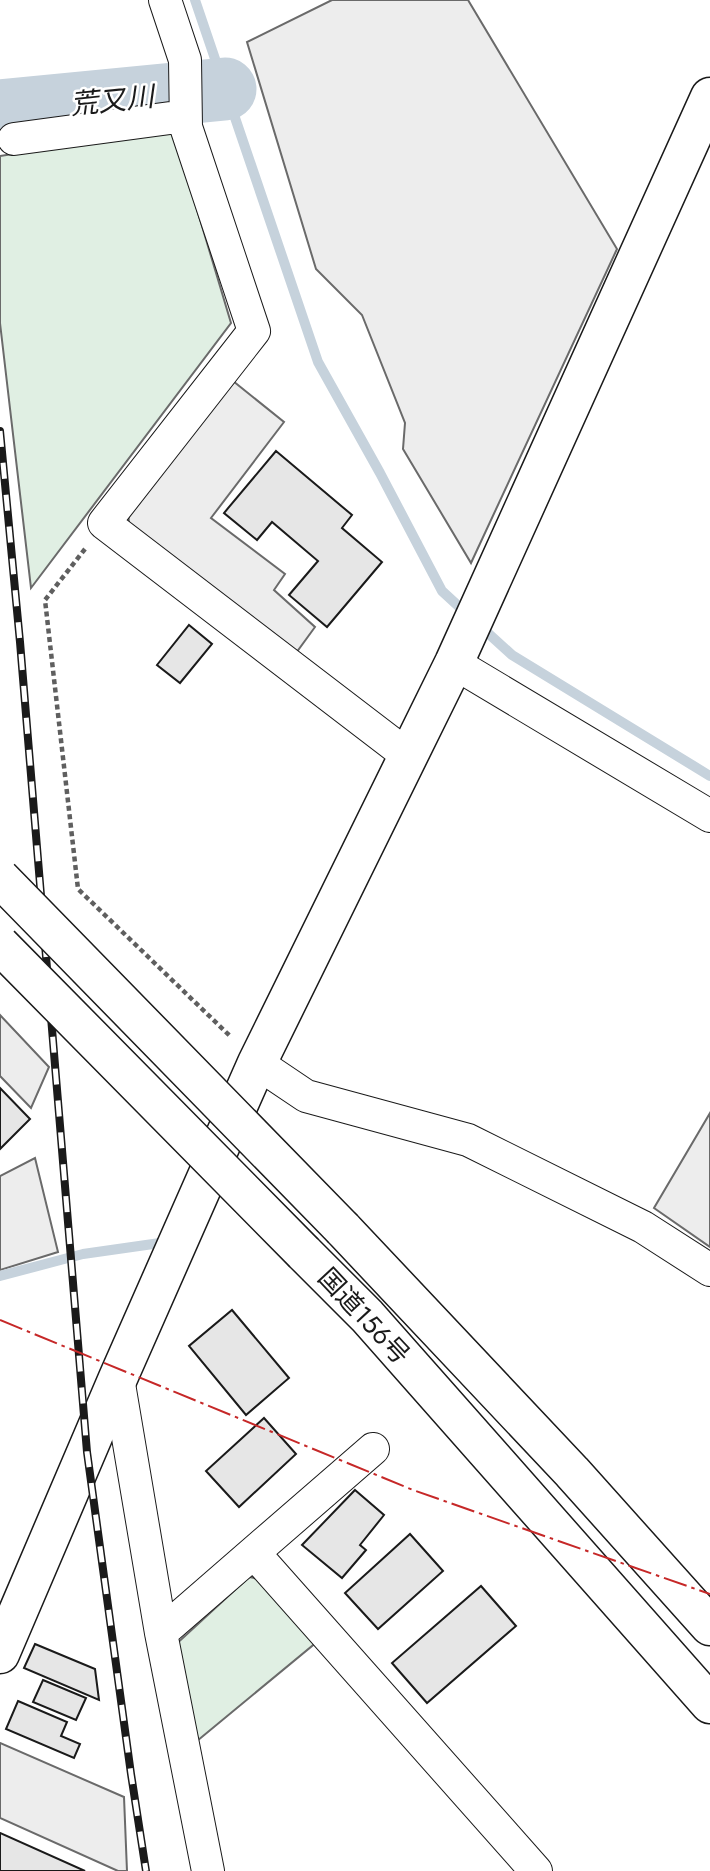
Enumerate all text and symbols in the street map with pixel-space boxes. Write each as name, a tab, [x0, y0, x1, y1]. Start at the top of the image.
water label: 荒又川	[68, 75, 159, 125]
street label: 国道156号	[309, 1259, 419, 1373]

